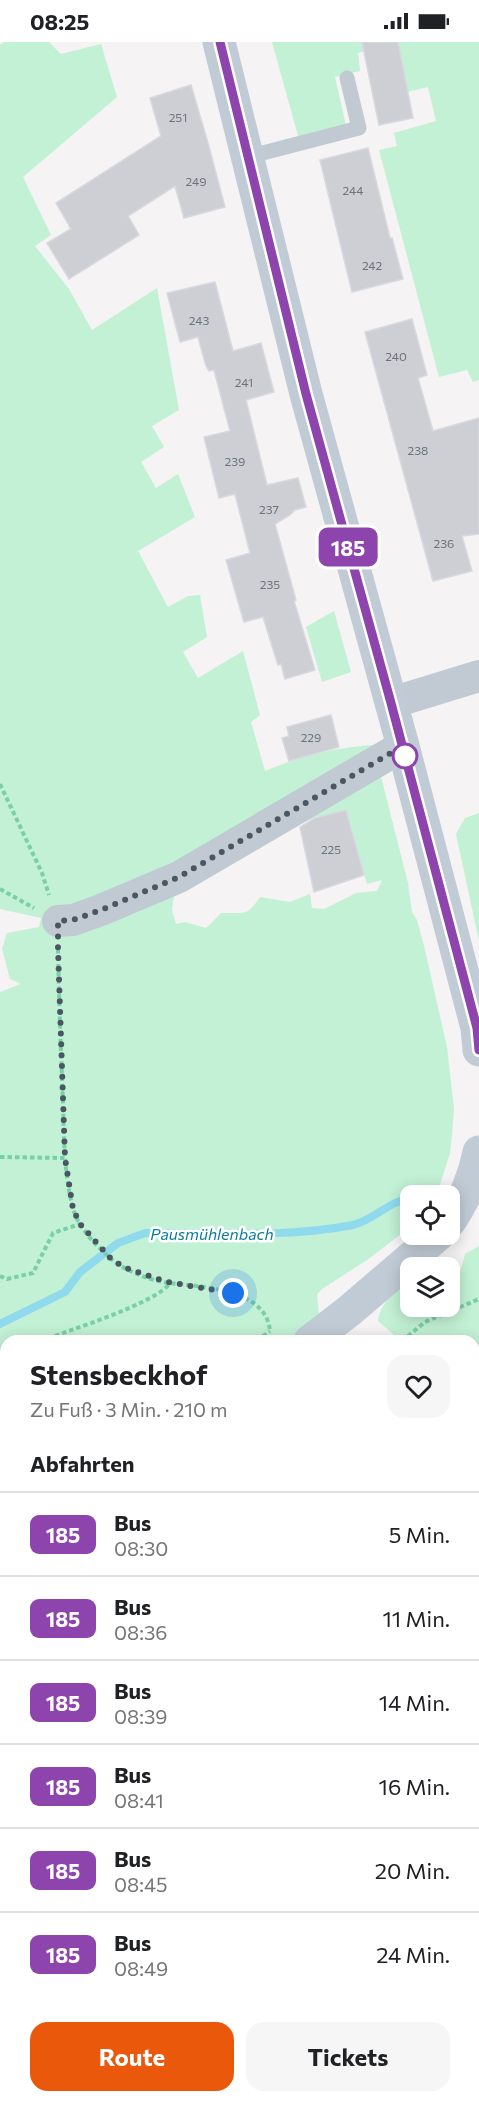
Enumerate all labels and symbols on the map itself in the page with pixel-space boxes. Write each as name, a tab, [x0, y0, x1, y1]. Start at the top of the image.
house number: 251	[169, 110, 187, 124]
house number: 249	[186, 174, 206, 188]
house number: 244	[343, 183, 363, 197]
house number: 242	[362, 258, 382, 272]
house number: 243	[189, 313, 209, 327]
house number: 240	[385, 349, 407, 363]
house number: 241	[235, 375, 253, 389]
house number: 238	[408, 443, 428, 457]
house number: 239	[225, 454, 245, 468]
house number: 237	[259, 502, 279, 516]
line badge: 185	[314, 528, 382, 566]
house number: 236	[434, 536, 454, 550]
house number: 235	[260, 577, 280, 591]
house number: 229	[301, 730, 321, 744]
unlabelled marker	[392, 743, 418, 769]
house number: 225	[321, 842, 341, 856]
water label: Pausmühlenbach	[150, 1224, 274, 1243]
your location	[218, 1278, 248, 1308]

